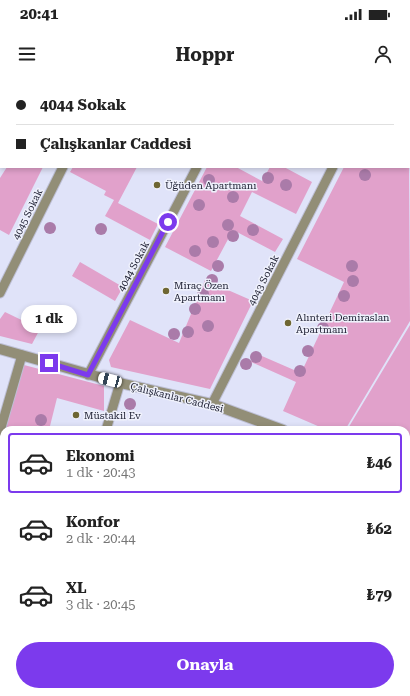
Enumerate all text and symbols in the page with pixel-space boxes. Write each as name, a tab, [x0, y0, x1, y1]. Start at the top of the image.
text: 20:41	[20, 5, 58, 23]
icon: menu	[16, 43, 38, 65]
icon: person	[372, 43, 394, 65]
text: Hoppr	[176, 44, 234, 65]
text: 4044 Sokak	[40, 96, 126, 114]
text: Çalışkanlar Caddesi	[40, 135, 191, 153]
marker: Üğüden Apartmanı	[152, 180, 162, 190]
place label: Üğüden Apartmanı	[165, 180, 256, 191]
street label: 4045 Sokak	[10, 186, 45, 241]
route start	[159, 213, 177, 231]
street label: 4044 Sokak	[116, 239, 152, 293]
street label: 4043 Sokak	[246, 253, 281, 307]
place label: Miraç Özen Apartmanı	[174, 280, 229, 303]
marker: Miraç Özen Apartmanı	[161, 286, 171, 296]
callout: 1 dk	[21, 305, 77, 333]
text: 1 dk	[35, 311, 63, 326]
place label: Alınteri Demiraslan Apartmanı	[296, 312, 390, 335]
marker: Alınteri Demiraslan Apartmanı	[283, 318, 293, 328]
route end	[40, 354, 58, 372]
car	[97, 371, 123, 389]
street label: Çalışkanlar Caddesi	[129, 381, 224, 414]
marker: Müstakil Ev	[71, 410, 81, 420]
place label: Müstakil Ev	[84, 410, 141, 421]
icon: car	[18, 445, 54, 481]
text: Ekonomi	[66, 447, 134, 465]
text: ₺46	[367, 454, 392, 472]
text: 1 dk · 20:43	[66, 465, 135, 480]
icon: car	[18, 511, 54, 547]
text: Konfor	[66, 513, 120, 531]
text: ₺62	[367, 520, 392, 538]
text: 2 dk · 20:44	[66, 531, 135, 546]
icon: car	[18, 577, 54, 613]
text: XL	[66, 579, 87, 597]
text: ₺79	[367, 586, 392, 604]
text: 3 dk · 20:45	[66, 597, 135, 612]
button: Onayla	[16, 642, 394, 688]

